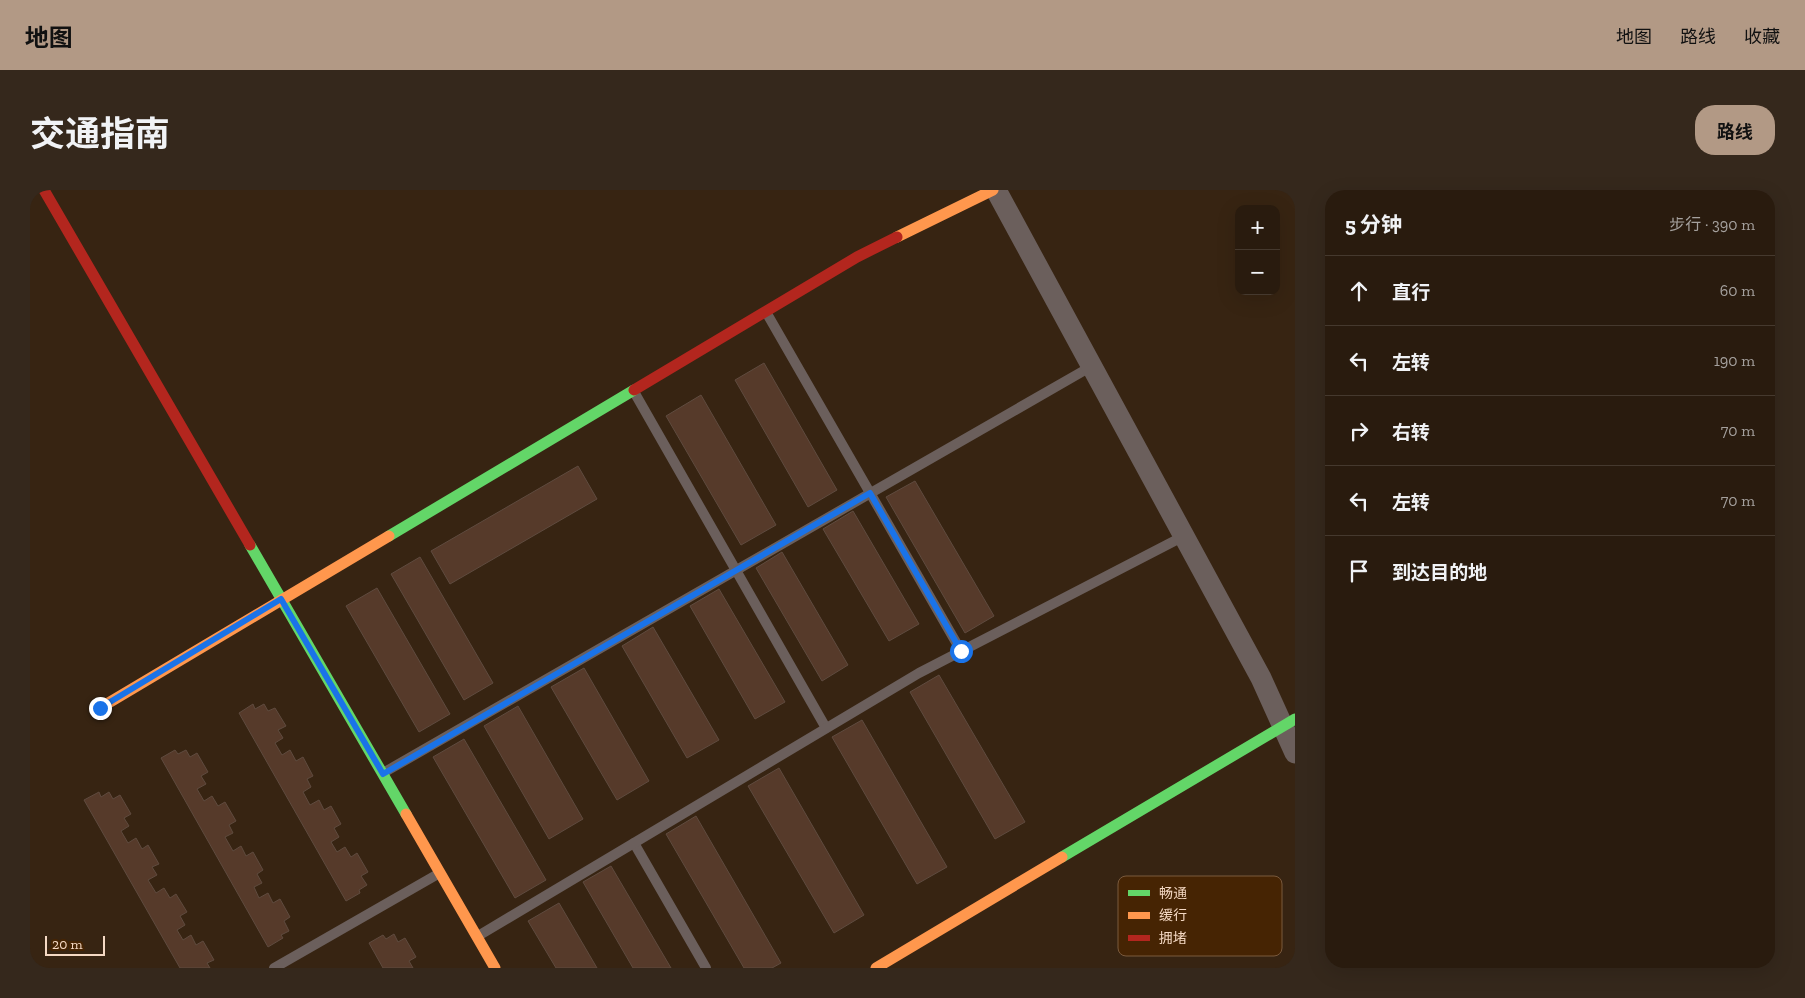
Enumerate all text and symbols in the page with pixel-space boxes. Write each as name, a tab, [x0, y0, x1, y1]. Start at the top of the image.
text: 地图	[25, 23, 73, 52]
text: 地图	[1616, 26, 1652, 48]
text: 路线	[1680, 26, 1716, 48]
text: 收藏	[1744, 26, 1780, 48]
button: 路线	[1695, 105, 1775, 155]
text: 交通指南	[30, 113, 170, 155]
map controls	[1235, 205, 1280, 295]
button: +	[1235, 205, 1280, 250]
text: 5 分钟	[1345, 212, 1402, 237]
text: 步行 · 390 m	[1669, 215, 1755, 234]
button: −	[1235, 250, 1280, 295]
icon: ahead	[1345, 277, 1373, 305]
text: 直行	[1392, 281, 1430, 304]
text: 60 m	[1720, 281, 1755, 300]
icon: left	[1345, 347, 1373, 375]
text: 左转	[1392, 351, 1430, 374]
text: 190 m	[1714, 351, 1755, 370]
icon: right	[1345, 417, 1373, 445]
text: 右转	[1392, 421, 1430, 444]
text: 70 m	[1721, 421, 1755, 440]
icon: left	[1345, 487, 1373, 515]
text: 左转	[1392, 491, 1430, 514]
text: 70 m	[1721, 491, 1755, 510]
icon: arrive	[1345, 557, 1373, 585]
text: 到达目的地	[1392, 561, 1487, 584]
route start	[950, 640, 973, 663]
route end	[89, 697, 112, 720]
legend	[1118, 876, 1282, 956]
text: 畅通	[1159, 885, 1187, 902]
text: 缓行	[1159, 907, 1187, 924]
text: 拥堵	[1159, 930, 1187, 947]
scale bar	[45, 933, 105, 956]
text: 20 m	[52, 936, 83, 953]

